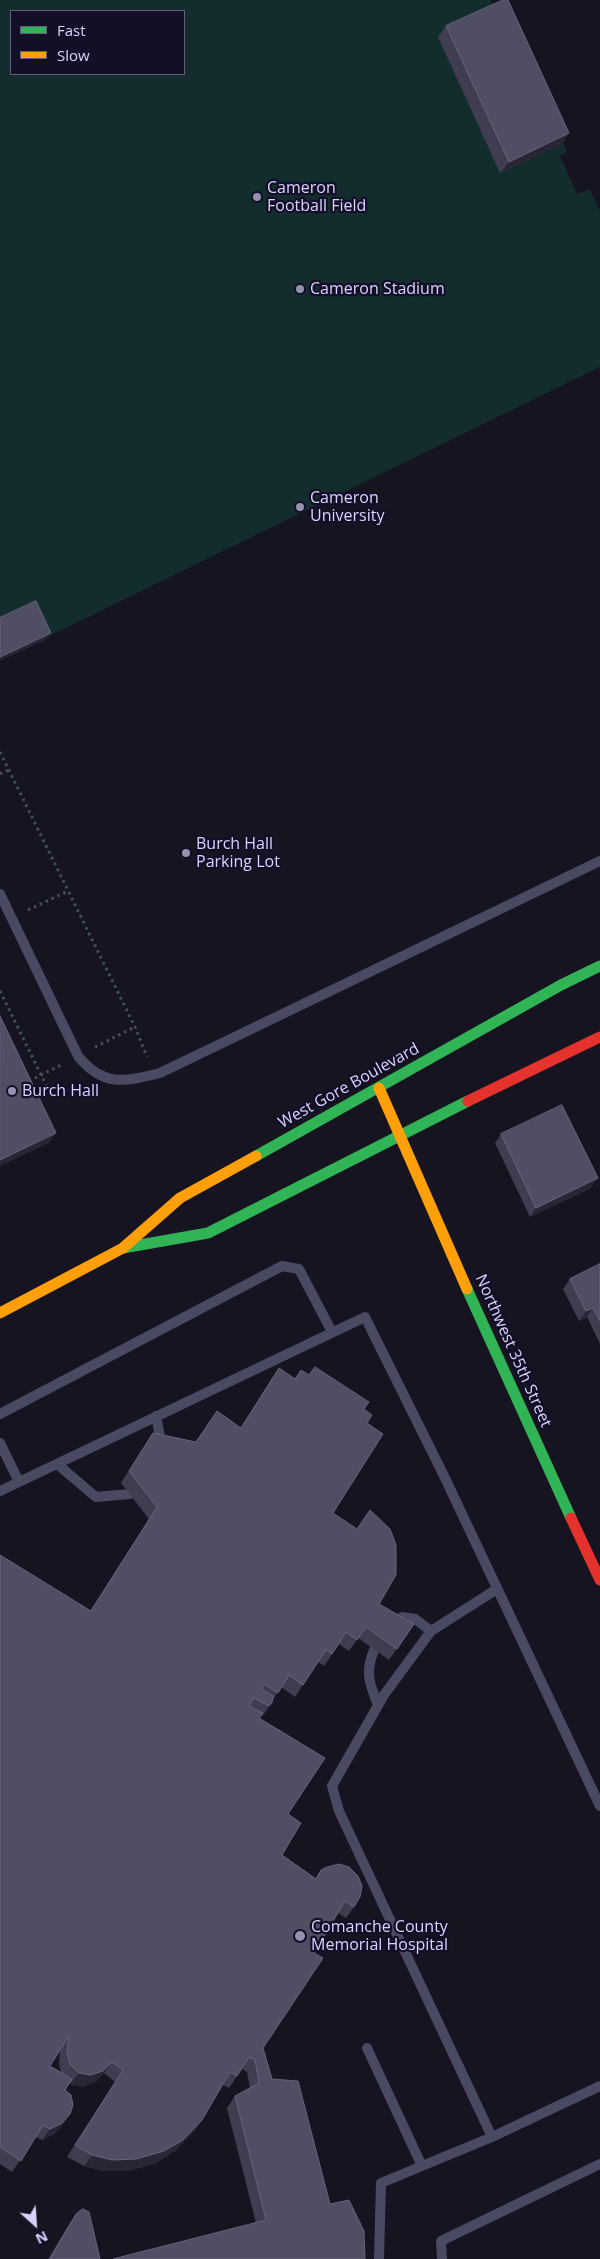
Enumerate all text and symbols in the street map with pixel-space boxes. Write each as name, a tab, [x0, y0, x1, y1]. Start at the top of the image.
legend	[10, 10, 185, 75]
text: Fast	[57, 20, 86, 40]
text: Slow	[57, 45, 90, 65]
place label: Cameron Football Field	[267, 178, 366, 216]
marker: Cameron Football Field	[251, 191, 263, 203]
place label: Cameron Stadium	[310, 279, 445, 299]
marker: Cameron Stadium	[294, 283, 306, 295]
place label: Cameron University	[310, 488, 384, 526]
marker: Cameron University	[294, 501, 306, 513]
place label: Burch Hall Parking Lot	[196, 834, 280, 872]
marker: Burch Hall Parking Lot	[180, 847, 192, 859]
street label: West Gore Boulevard	[275, 1039, 423, 1133]
place label: Burch Hall	[22, 1081, 99, 1101]
marker: Burch Hall	[6, 1085, 18, 1097]
street label: Northwest 35th Street	[471, 1272, 555, 1430]
place label: Comanche County Memorial Hospital	[311, 1917, 448, 1955]
marker: Comanche County Memorial Hospital	[293, 1929, 307, 1943]
north arrow	[10, 2199, 60, 2249]
text: N	[33, 2227, 51, 2249]

